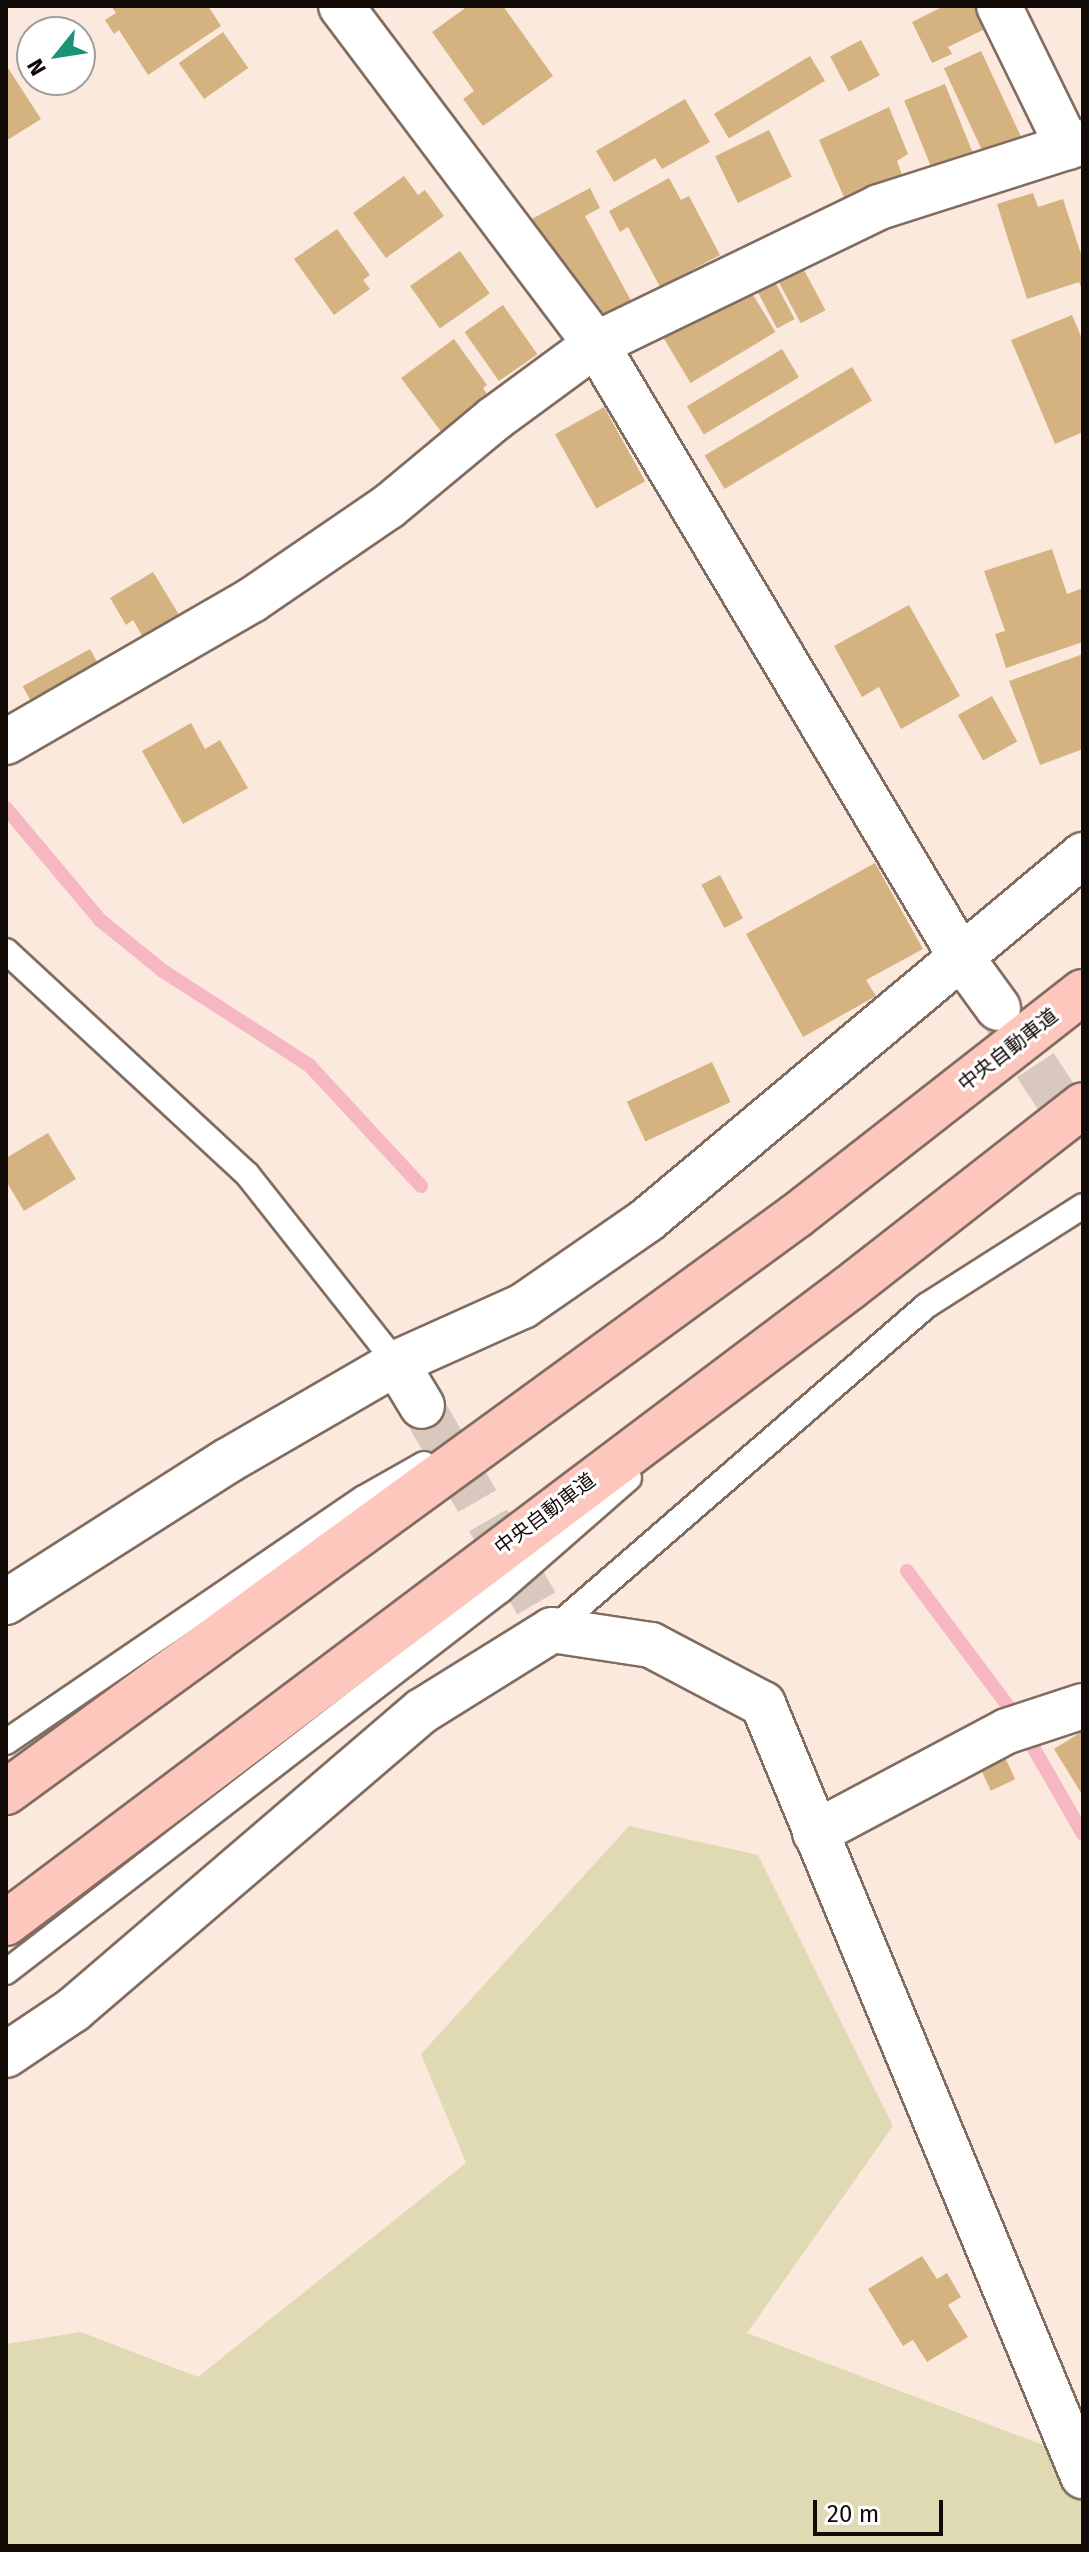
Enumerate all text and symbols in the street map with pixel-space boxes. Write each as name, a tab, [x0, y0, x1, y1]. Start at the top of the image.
north arrow	[16, 16, 96, 96]
text: N	[21, 54, 52, 80]
street label: 中央自動車道	[953, 1004, 1063, 1096]
street label: 中央自動車道	[490, 1468, 600, 1560]
scale bar	[817, 2484, 947, 2534]
text: 20 m	[827, 2500, 879, 2528]

